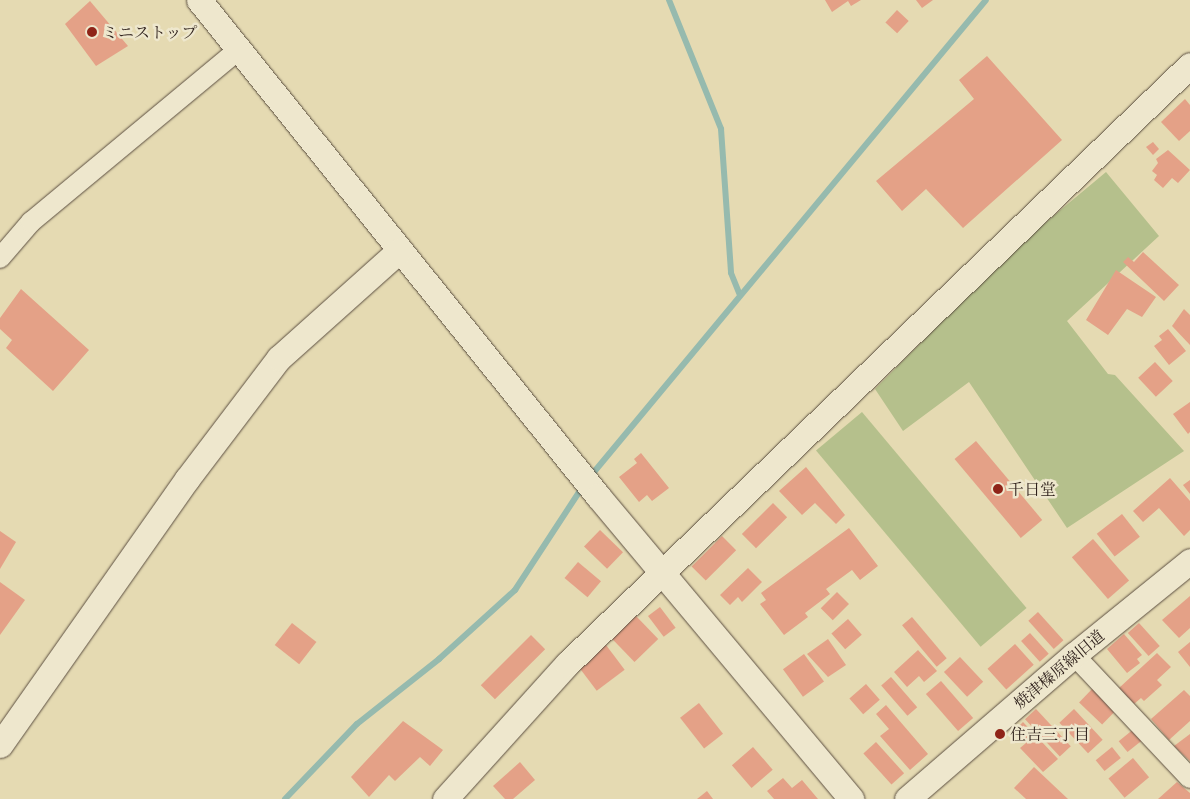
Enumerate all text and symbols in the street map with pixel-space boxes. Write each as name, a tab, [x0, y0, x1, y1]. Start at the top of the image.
place label: ミニストップ	[102, 22, 198, 42]
marker: ミニストップ	[86, 26, 98, 38]
place label: 千日堂	[1008, 479, 1056, 499]
marker: 千日堂	[992, 483, 1004, 495]
street label: 焼津榛原線旧道	[1010, 626, 1108, 712]
place label: 住吉三丁目	[1010, 724, 1090, 744]
marker: 住吉三丁目	[994, 728, 1006, 740]

